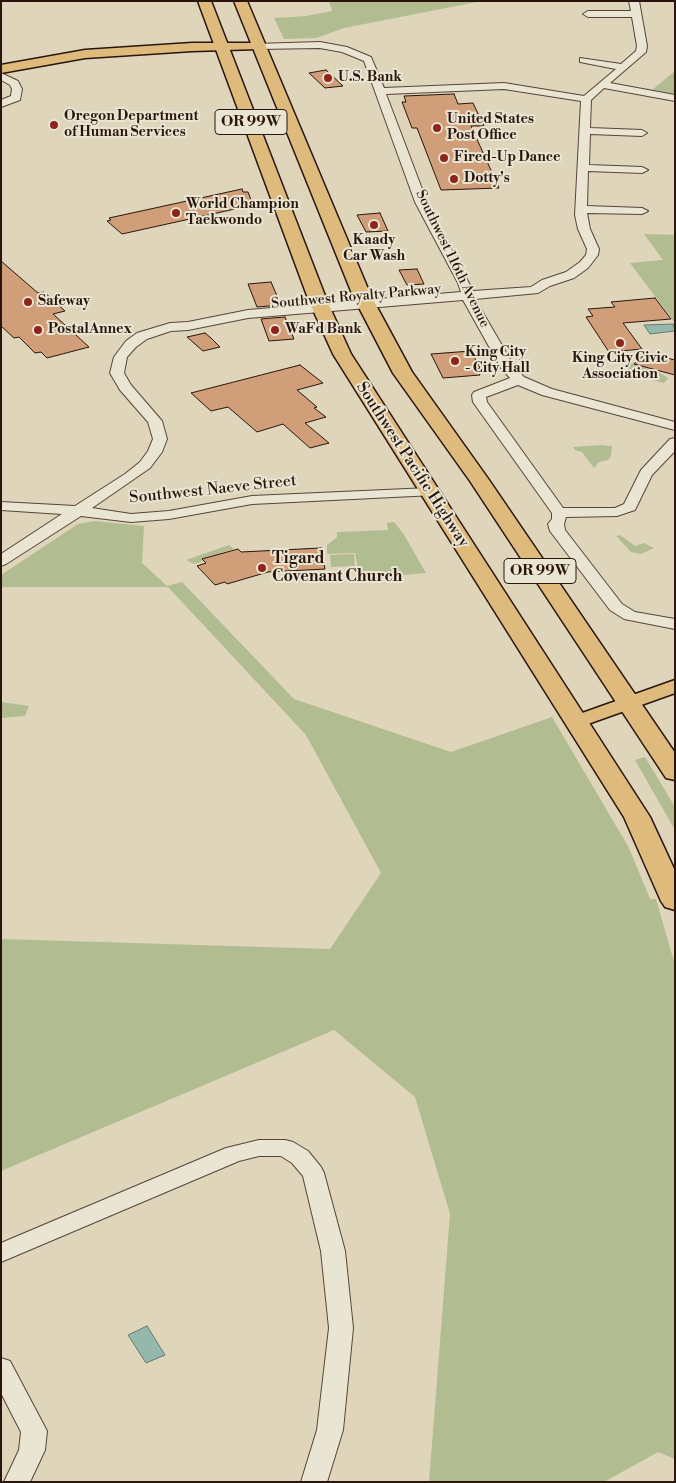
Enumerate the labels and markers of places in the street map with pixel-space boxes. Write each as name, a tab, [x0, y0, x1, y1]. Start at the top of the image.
place label: U.S. Bank	[338, 70, 402, 86]
marker: U.S. Bank	[322, 72, 334, 84]
place label: Oregon Department of Human Services	[64, 109, 198, 142]
place label: United States Post Office	[447, 112, 534, 144]
marker: Oregon Department of Human Services	[48, 119, 60, 131]
marker: United States Post Office	[431, 122, 443, 134]
place label: Fired-Up Dance	[454, 150, 561, 166]
marker: Fired-Up Dance	[438, 152, 450, 164]
place label: Dotty's	[464, 171, 510, 187]
marker: Dotty's	[448, 173, 460, 185]
place label: World Champion Taekwondo	[186, 197, 299, 230]
marker: World Champion Taekwondo	[170, 207, 182, 219]
marker: Kaady Car Wash	[368, 219, 380, 231]
place label: Kaady Car Wash	[343, 233, 405, 266]
place label: Safeway	[38, 294, 90, 310]
marker: Safeway	[22, 296, 34, 308]
place label: PostalAnnex	[48, 322, 132, 338]
place label: WaFd Bank	[285, 322, 362, 338]
marker: PostalAnnex	[32, 324, 44, 336]
marker: WaFd Bank	[269, 324, 281, 336]
marker: King City Civic Association	[614, 337, 626, 349]
place label: King City - City Hall	[465, 345, 530, 378]
place label: King City Civic Association	[572, 351, 668, 384]
marker: King City - City Hall	[449, 355, 461, 367]
place label: Tigard Covenant Church	[272, 549, 402, 587]
marker: Tigard Covenant Church	[256, 562, 268, 574]

